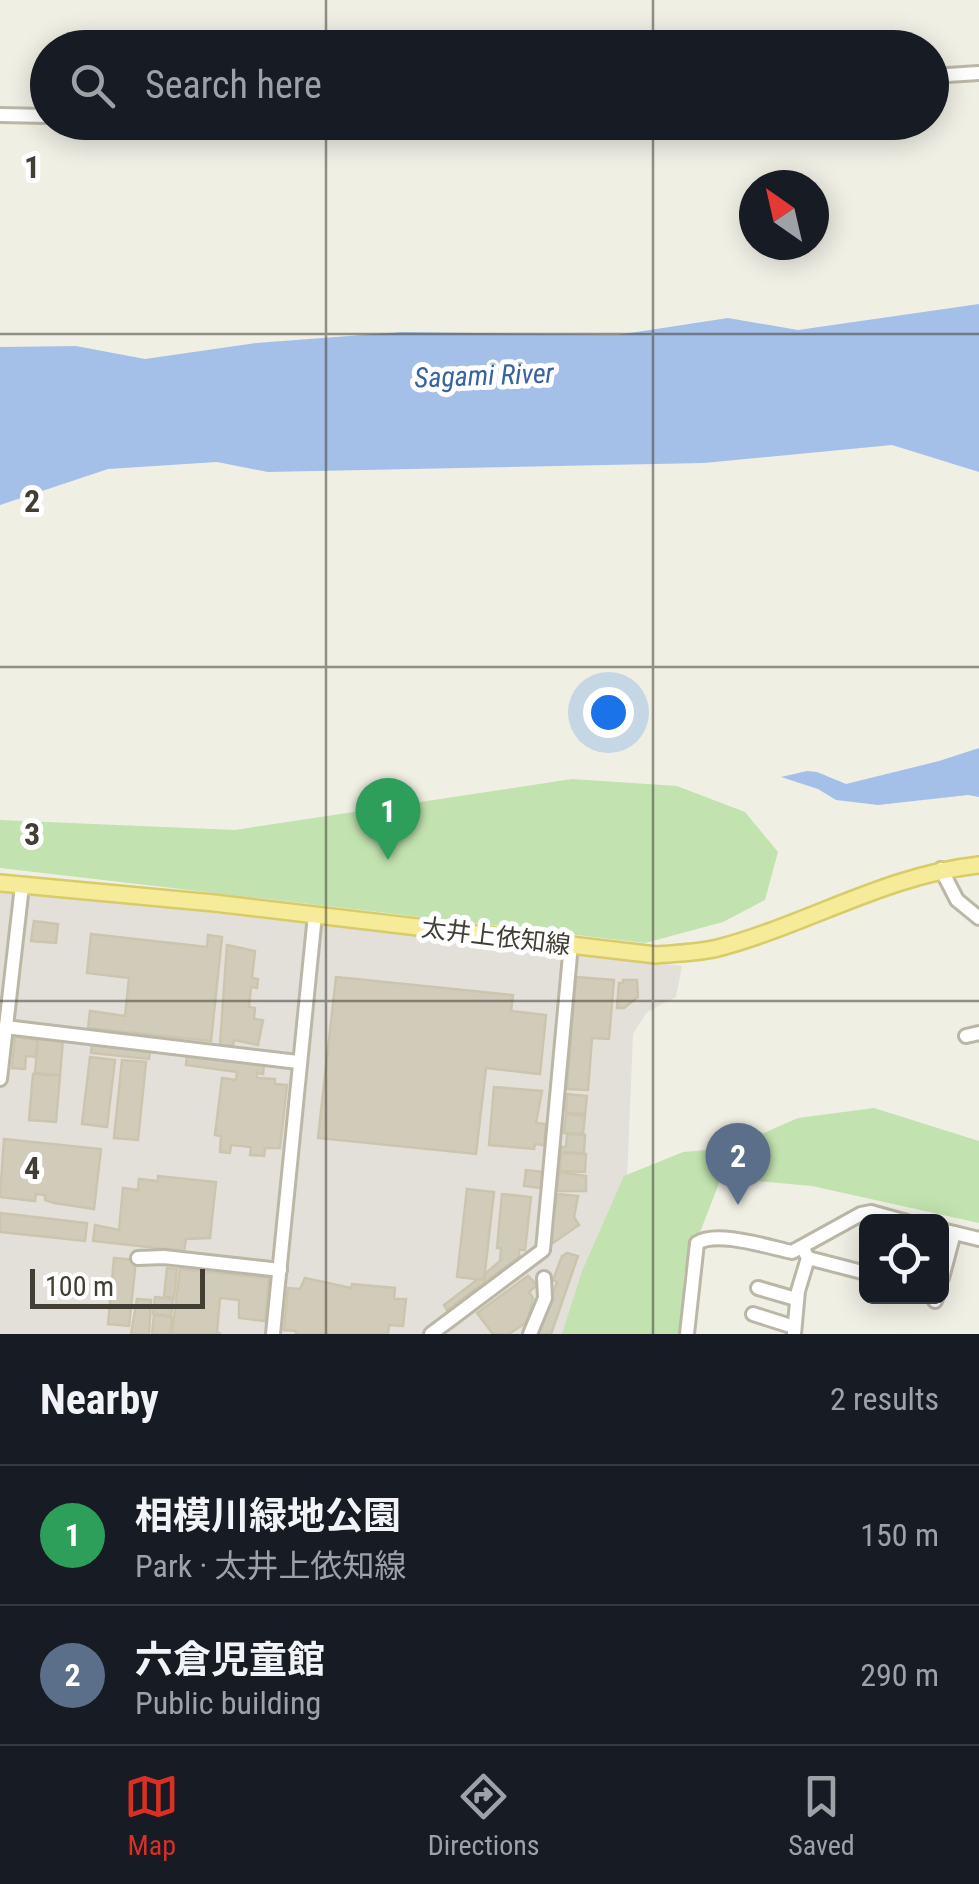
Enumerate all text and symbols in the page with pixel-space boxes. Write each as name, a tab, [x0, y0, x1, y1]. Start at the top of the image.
search box	[30, 30, 949, 140]
icon: search	[65, 58, 120, 113]
text: Search here	[145, 63, 322, 107]
text: 1	[24, 148, 40, 186]
north arrow	[739, 170, 829, 260]
water label: Sagami River	[414, 357, 555, 394]
text: 2	[24, 482, 40, 520]
your location	[583, 687, 634, 738]
pin: 1	[356, 778, 420, 860]
text: 3	[24, 815, 40, 853]
street label: 太井上依知線	[420, 913, 572, 960]
pin: 2	[706, 1122, 770, 1205]
text: 4	[24, 1149, 40, 1187]
map controls	[859, 1214, 949, 1304]
button: locate	[859, 1214, 949, 1304]
scale bar	[30, 1264, 205, 1308]
text: 100 m	[45, 1270, 114, 1303]
text: Nearby	[40, 1375, 159, 1424]
text: 2 results	[830, 1380, 939, 1418]
text: 相模川緑地公園	[135, 1494, 401, 1538]
text: 1	[64, 1516, 81, 1554]
text: 150 m	[860, 1516, 939, 1554]
text: Park · 太井上依知線	[135, 1547, 407, 1585]
text: 六倉児童館	[135, 1638, 325, 1682]
text: 2	[64, 1656, 81, 1694]
text: 290 m	[860, 1656, 939, 1694]
text: Public building	[135, 1684, 321, 1722]
tab: Map	[124, 1769, 179, 1862]
tab: Directions	[428, 1769, 540, 1862]
tab: Saved	[788, 1769, 855, 1862]

